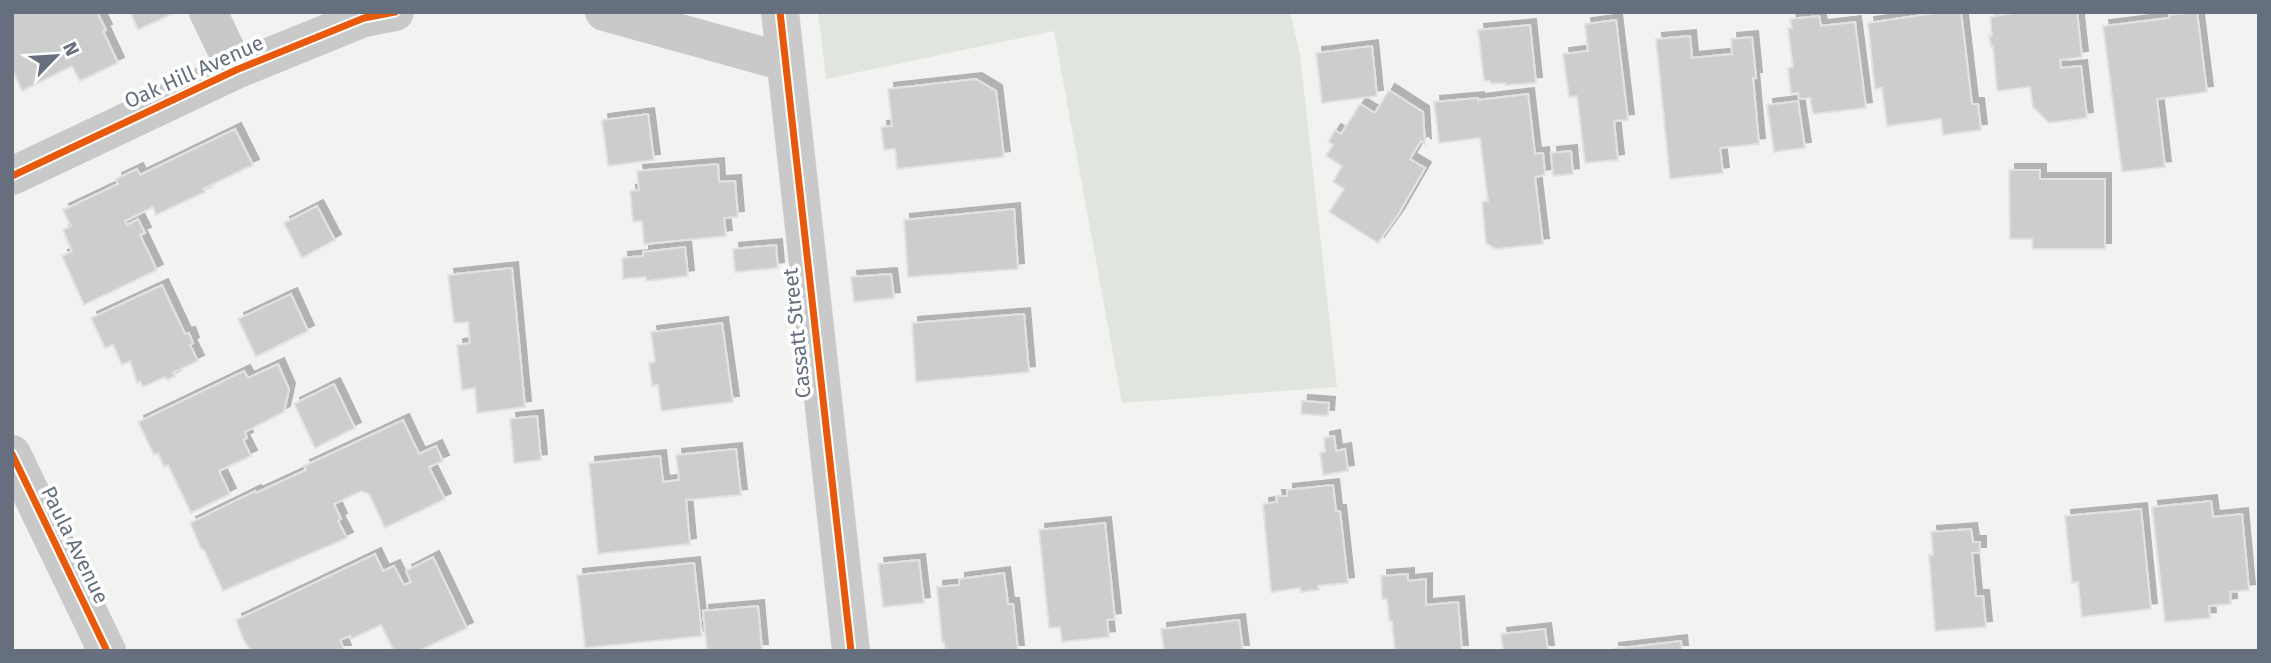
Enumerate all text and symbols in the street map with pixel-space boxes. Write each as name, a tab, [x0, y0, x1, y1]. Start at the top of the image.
north arrow	[21, 21, 91, 91]
street label: Oak Hill Avenue	[120, 30, 268, 114]
text: N	[58, 38, 84, 60]
street label: Cassatt Street	[777, 266, 817, 400]
street label: Paula Avenue	[35, 482, 115, 608]

